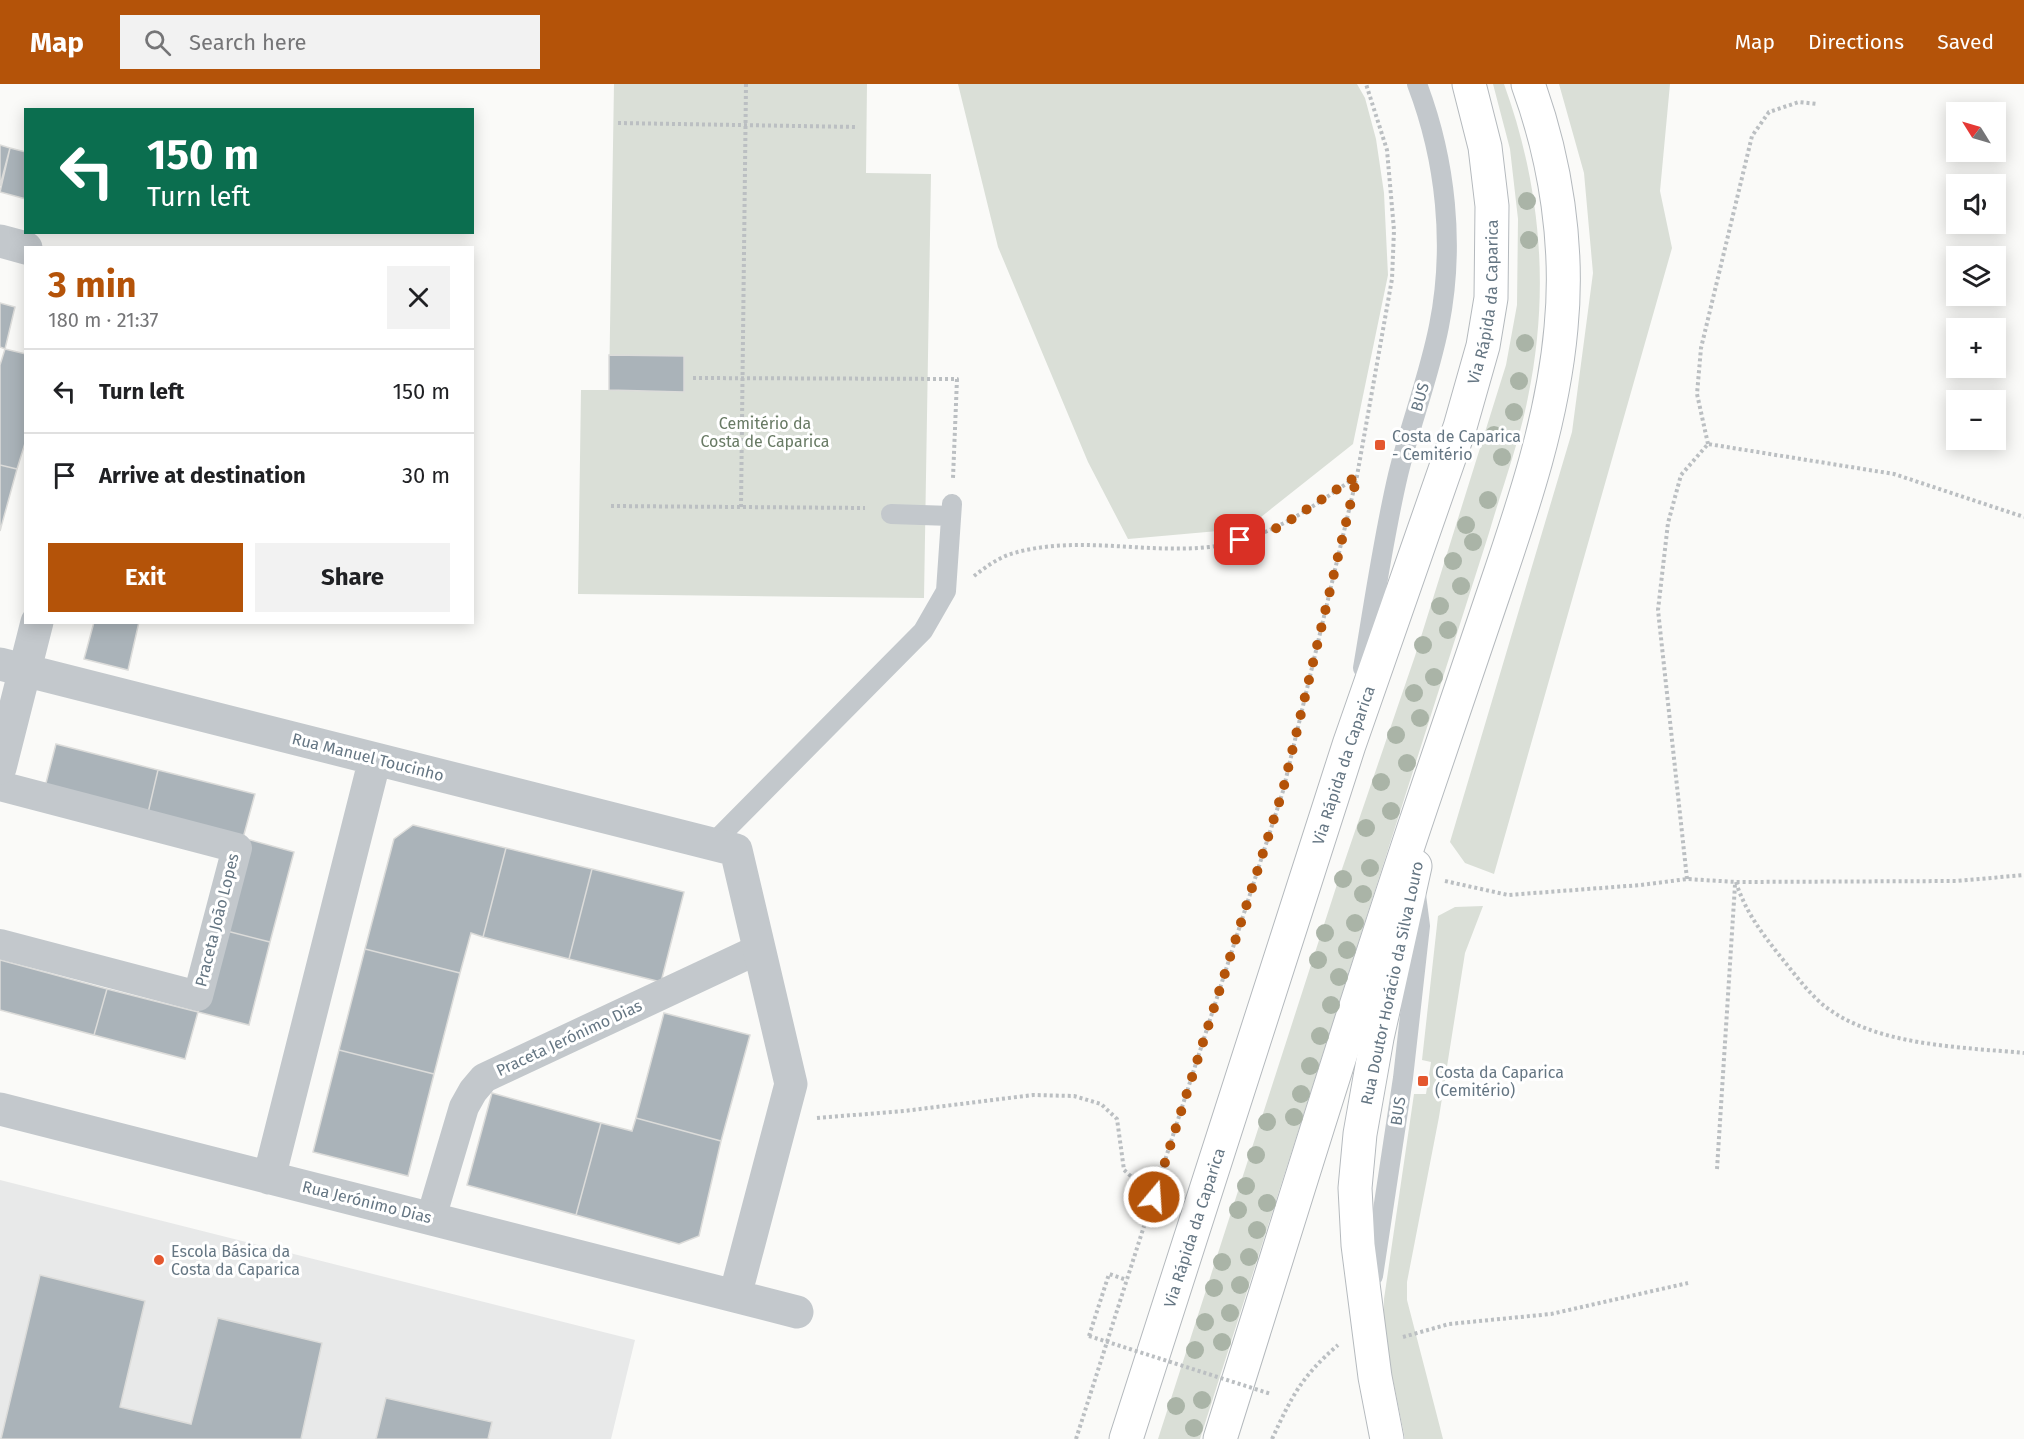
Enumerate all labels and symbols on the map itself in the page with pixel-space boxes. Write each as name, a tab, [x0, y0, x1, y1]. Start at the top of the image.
north arrow	[1946, 102, 2006, 162]
street label: Via Rápida da Caparica	[1463, 219, 1501, 386]
street label: BUS	[1407, 380, 1433, 414]
park label: Cemitério da Costa de Caparica	[700, 414, 830, 451]
place label: Costa de Caparica - Cemitério	[1392, 427, 1521, 464]
marker: Costa de Caparica - Cemitério	[1373, 438, 1387, 452]
pin	[1214, 514, 1265, 565]
street label: Via Rápida da Caparica	[1308, 683, 1378, 847]
street label: Rua Manuel Toucinho	[290, 729, 446, 785]
street label: Praceta João Lopes	[191, 851, 243, 989]
street label: Rua Doutor Horácio da Silva Louro	[1357, 859, 1427, 1107]
street label: Praceta Jerónimo Dias	[493, 996, 645, 1080]
place label: Costa da Caparica (Cemitério)	[1435, 1063, 1564, 1100]
marker: Costa da Caparica (Cemitério)	[1416, 1074, 1430, 1088]
street label: BUS	[1386, 1095, 1410, 1127]
street label: Via Rápida da Caparica	[1159, 1146, 1228, 1310]
position arrow	[1122, 1165, 1186, 1229]
street label: Rua Jerónimo Dias	[300, 1177, 434, 1227]
place label: Escola Básica da Costa da Caparica	[171, 1242, 300, 1279]
marker: Escola Básica da Costa da Caparica	[152, 1253, 166, 1267]

